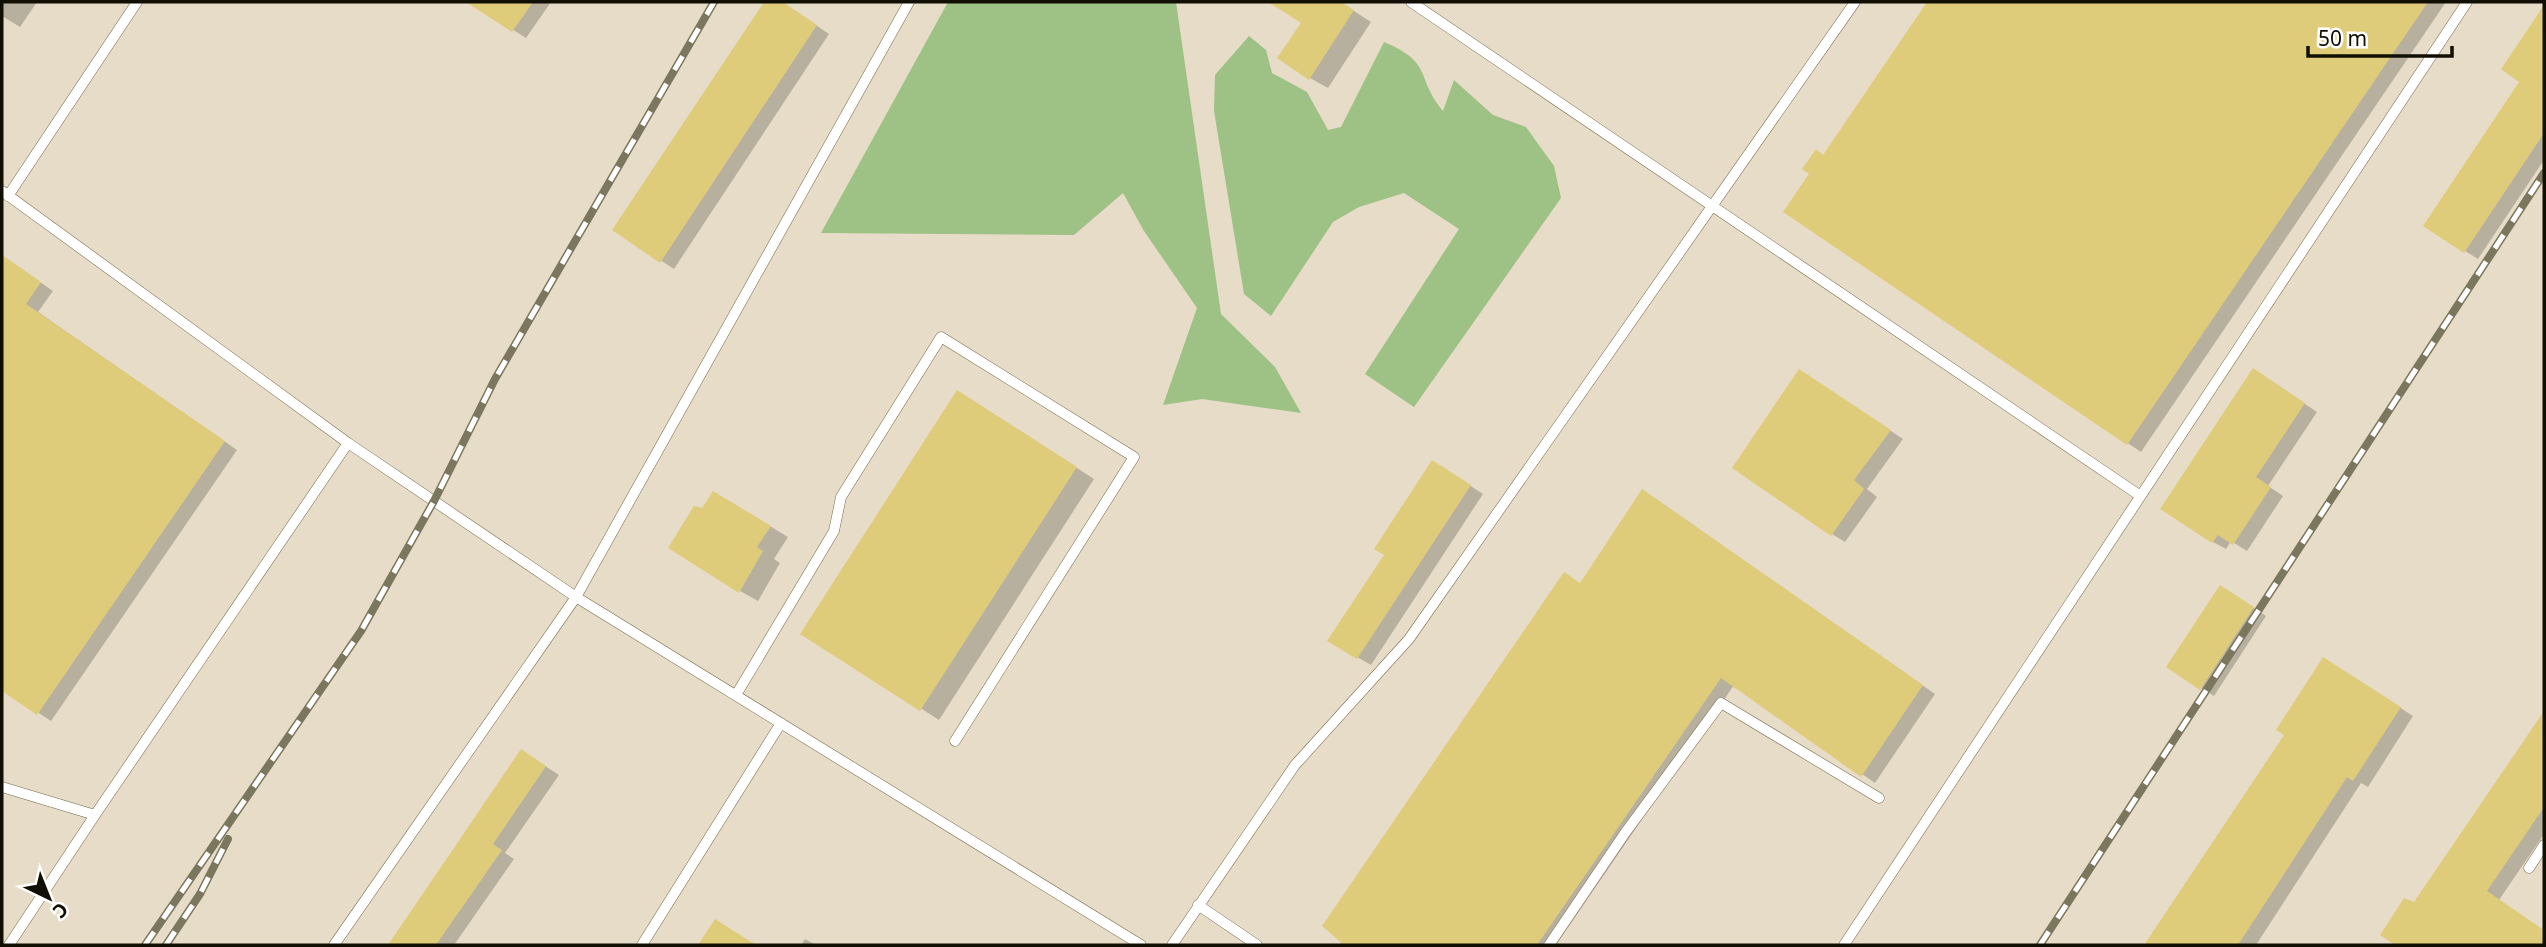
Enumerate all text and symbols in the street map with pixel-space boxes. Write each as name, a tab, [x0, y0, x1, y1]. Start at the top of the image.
scale bar	[2308, 14, 2452, 58]
text: 50 m	[2318, 24, 2367, 52]
north arrow	[14, 863, 84, 933]
text: С	[47, 897, 74, 924]

